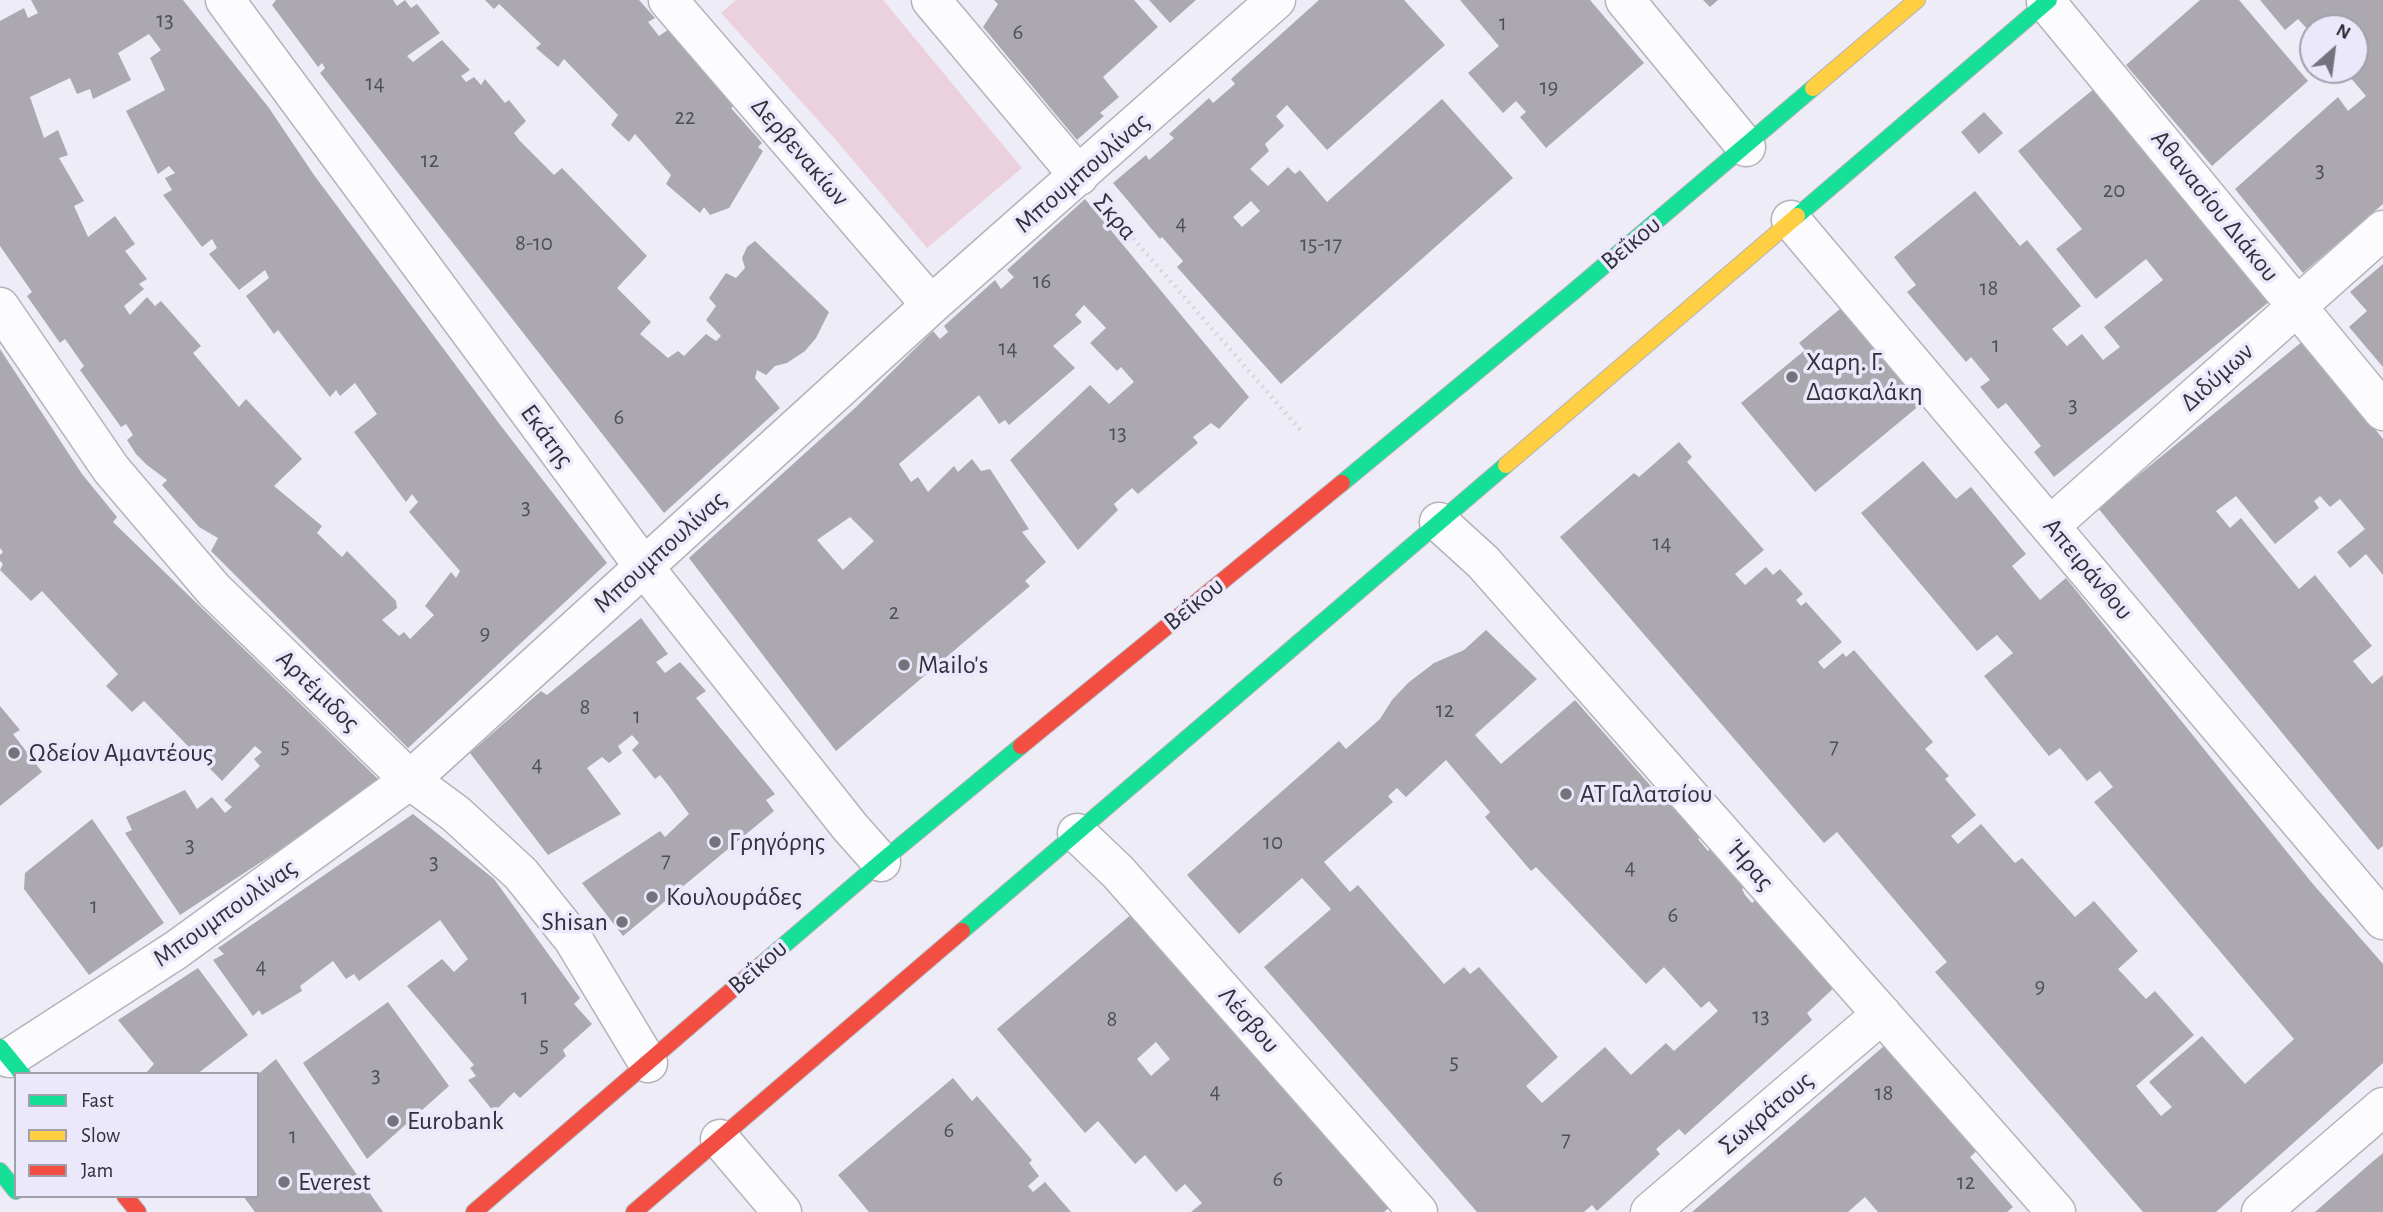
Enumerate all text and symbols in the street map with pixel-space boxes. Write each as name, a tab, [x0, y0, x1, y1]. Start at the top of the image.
house number: 13	[156, 6, 174, 34]
house number: 1	[1499, 9, 1507, 37]
north arrow	[2299, 14, 2369, 84]
house number: 6	[1013, 18, 1023, 46]
text: N	[2333, 20, 2353, 43]
house number: 14	[366, 69, 384, 97]
house number: 19	[1540, 73, 1558, 101]
street label: Δερβενακίων	[744, 91, 856, 213]
house number: 22	[675, 103, 695, 131]
street label: Μπουμπουλίνας	[1008, 106, 1156, 240]
street label: Αθανασίου Διάκου	[2144, 124, 2286, 288]
house number: 12	[421, 146, 439, 174]
house number: 3	[2315, 156, 2325, 184]
house number: 20	[2103, 176, 2125, 204]
street label: Σκρα	[1086, 187, 1144, 247]
house number: 4	[1175, 209, 1187, 237]
street label: Βεΐκου	[1595, 209, 1667, 277]
house number: 8-10	[515, 229, 553, 257]
house number: 15-17	[1300, 230, 1342, 258]
house number: 16	[1033, 267, 1051, 295]
house number: 18	[1980, 274, 1998, 302]
house number: 1	[1992, 331, 2000, 359]
house number: 14	[999, 334, 1017, 362]
street label: Διδύμων	[2174, 336, 2260, 418]
place label: Χαρη. Γ. Δασκαλάκη	[1806, 346, 1923, 408]
marker: Χαρη. Γ. Δασκαλάκη	[1784, 369, 1800, 385]
house number: 3	[2068, 391, 2078, 419]
street label: Εκάτης	[514, 398, 580, 474]
house number: 6	[614, 403, 624, 431]
house number: 13	[1109, 419, 1127, 447]
street label: Μπουμπουλίνας	[587, 484, 733, 620]
house number: 3	[521, 493, 531, 521]
street label: Απειράνθου	[2036, 511, 2140, 627]
house number: 14	[1653, 529, 1671, 557]
street label: Βεΐκου	[1158, 570, 1230, 638]
house number: 2	[889, 598, 899, 626]
house number: 9	[480, 619, 490, 647]
street label: Αρτέμιδος	[270, 644, 366, 738]
place label: Mailo's	[918, 649, 988, 681]
marker: Mailo's	[896, 657, 912, 673]
house number: 8	[580, 693, 590, 721]
house number: 12	[1436, 696, 1454, 724]
house number: 1	[633, 702, 641, 730]
house number: 5	[280, 732, 290, 760]
house number: 7	[1829, 732, 1839, 760]
place label: Ωδείον Αμαντέους	[28, 737, 213, 769]
marker: Ωδείον Αμαντέους	[6, 745, 22, 761]
house number: 4	[531, 750, 543, 778]
place label: ΑΤ Γαλατσίου	[1580, 778, 1713, 810]
marker: ΑΤ Γαλατσίου	[1558, 786, 1574, 802]
place label: Γρηγόρης	[729, 826, 825, 858]
house number: 10	[1263, 828, 1283, 856]
house number: 3	[185, 831, 195, 859]
street label: Ήρας	[1719, 833, 1781, 897]
marker: Γρηγόρης	[707, 834, 723, 850]
house number: 7	[661, 846, 671, 874]
house number: 3	[429, 848, 439, 876]
street label: Μπουμπουλίνας	[147, 852, 303, 974]
house number: 4	[1624, 853, 1636, 881]
place label: Κουλουράδες	[666, 881, 802, 913]
marker: Κουλουράδες	[644, 889, 660, 905]
house number: 1	[90, 892, 98, 920]
house number: 6	[1668, 901, 1678, 929]
place label: Shisan	[541, 906, 608, 938]
marker: Shisan	[614, 914, 630, 930]
street label: Βεΐκου	[722, 933, 794, 1001]
house number: 4	[255, 952, 267, 980]
house number: 9	[2035, 972, 2045, 1000]
street label: Λέσβου	[1212, 980, 1286, 1060]
house number: 1	[521, 983, 529, 1011]
house number: 13	[1752, 1002, 1770, 1030]
house number: 8	[1107, 1005, 1117, 1033]
house number: 5	[539, 1031, 549, 1059]
house number: 5	[1449, 1048, 1459, 1076]
house number: 3	[371, 1061, 381, 1089]
street label: Σωκράτους	[1712, 1064, 1820, 1162]
legend	[14, 1072, 259, 1198]
house number: 4	[1209, 1077, 1221, 1105]
house number: 18	[1875, 1079, 1893, 1107]
text: Fast	[81, 1090, 114, 1111]
place label: Eurobank	[407, 1105, 504, 1137]
marker: Eurobank	[385, 1113, 401, 1129]
house number: 6	[944, 1116, 954, 1144]
house number: 1	[289, 1122, 297, 1150]
text: Slow	[81, 1125, 120, 1146]
house number: 7	[1561, 1125, 1571, 1153]
text: Jam	[81, 1160, 113, 1181]
house number: 6	[1273, 1165, 1283, 1193]
place label: Everest	[298, 1166, 371, 1198]
house number: 12	[1957, 1168, 1975, 1196]
marker: Everest	[276, 1174, 292, 1190]

